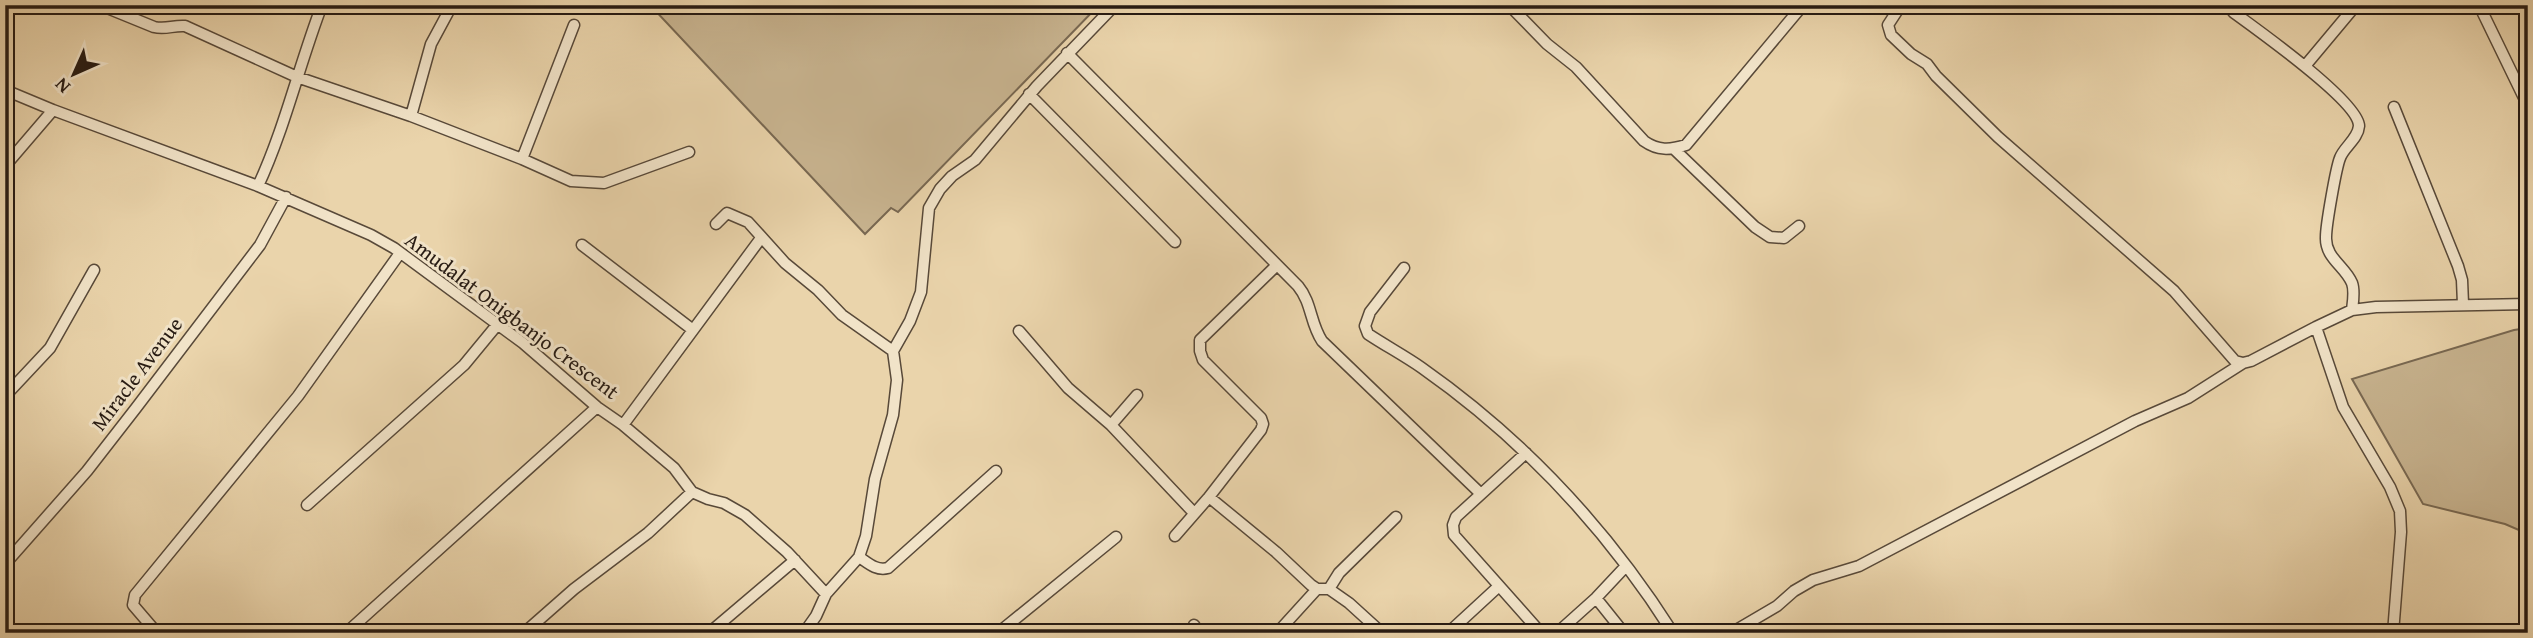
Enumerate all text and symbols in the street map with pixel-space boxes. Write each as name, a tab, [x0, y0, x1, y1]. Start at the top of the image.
north arrow	[38, 38, 108, 108]
text: N	[47, 71, 76, 100]
street label: Amudalat Onigbanjo Crescent	[399, 225, 626, 407]
street label: Miracle Avenue	[83, 310, 190, 437]

